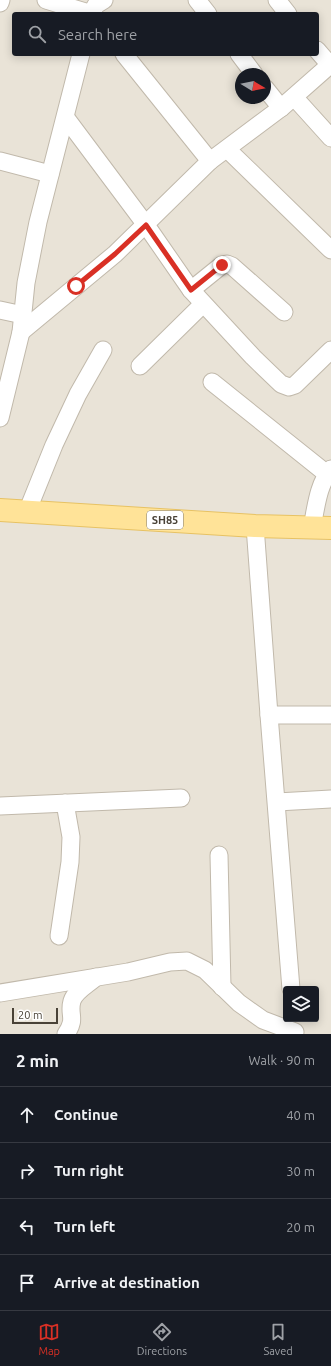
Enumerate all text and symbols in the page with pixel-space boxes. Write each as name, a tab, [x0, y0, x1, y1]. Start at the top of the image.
search box	[12, 12, 319, 56]
icon: search	[26, 23, 48, 45]
text: Search here	[58, 26, 137, 43]
north arrow	[235, 68, 271, 104]
route end	[213, 256, 231, 274]
route start	[67, 277, 85, 295]
road number: SH85	[147, 511, 183, 529]
map controls	[283, 986, 319, 1022]
button: layers	[283, 986, 319, 1022]
scale bar	[12, 1006, 58, 1025]
text: 20 m	[18, 1009, 42, 1021]
text: 2 min	[16, 1051, 59, 1070]
text: Walk · 90 m	[249, 1053, 315, 1067]
icon: ahead	[16, 1104, 38, 1126]
text: Continue	[54, 1106, 118, 1123]
text: 40 m	[286, 1108, 315, 1122]
icon: right	[16, 1160, 38, 1182]
text: Turn right	[54, 1162, 124, 1179]
text: 30 m	[286, 1164, 315, 1178]
icon: left	[16, 1216, 38, 1238]
text: Turn left	[54, 1218, 115, 1235]
text: 20 m	[286, 1220, 315, 1234]
icon: arrive	[16, 1272, 38, 1294]
text: Arrive at destination	[54, 1274, 200, 1291]
tab: Map	[38, 1321, 60, 1357]
tab: Directions	[137, 1321, 187, 1357]
tab: Saved	[263, 1321, 293, 1357]

